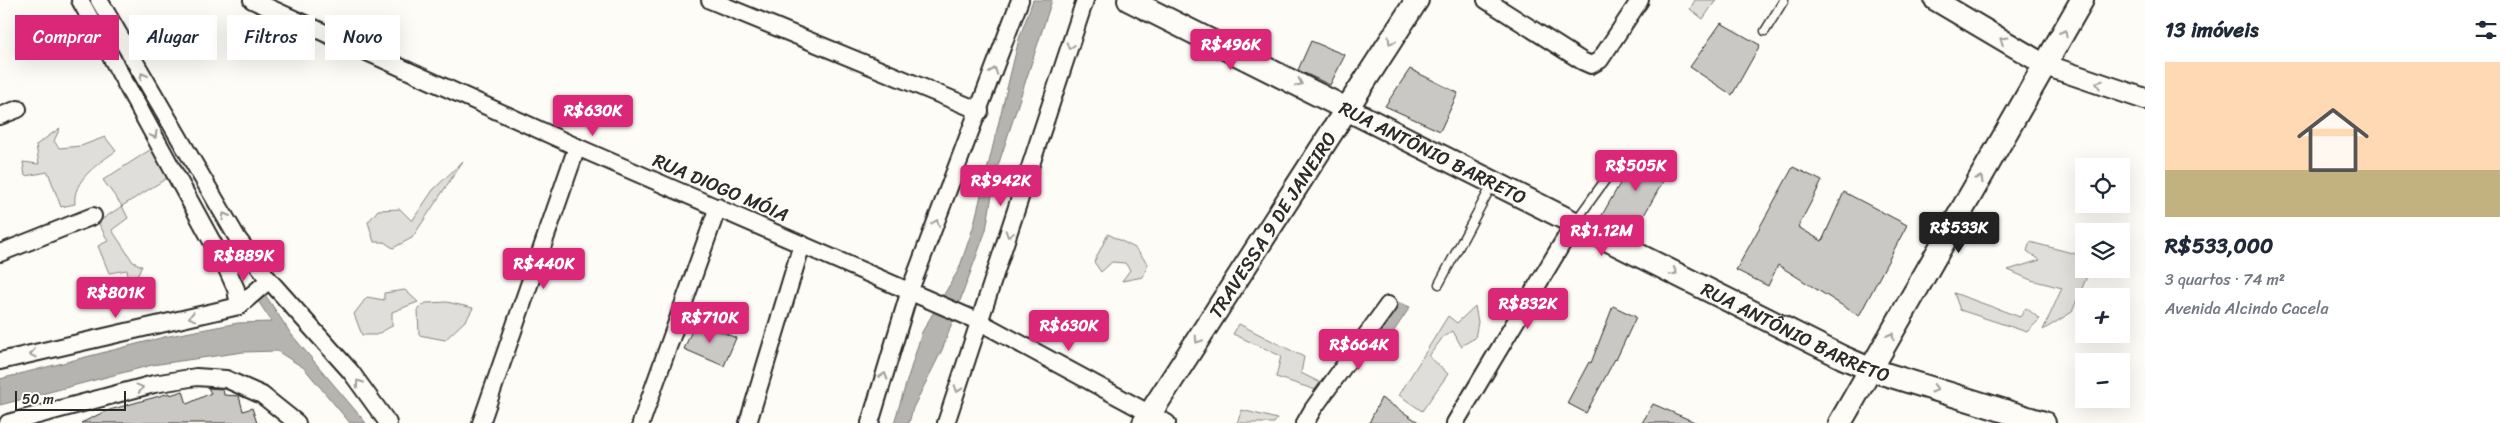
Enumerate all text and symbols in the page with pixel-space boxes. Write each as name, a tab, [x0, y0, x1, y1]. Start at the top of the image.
text: 13 imóveis	[2165, 11, 2259, 49]
chip: Comprar	[15, 15, 119, 60]
chip: Alugar	[129, 15, 217, 60]
chip: Filtros	[227, 15, 315, 60]
chip: Novo	[325, 15, 400, 60]
icon: filters	[2472, 16, 2500, 44]
pin: R$496K	[1190, 28, 1272, 71]
one-way arrow	[2057, 29, 2067, 38]
text: R$496K	[1201, 30, 1261, 59]
one-way arrow	[1388, 36, 1398, 45]
one-way arrow	[2000, 37, 2009, 47]
one-way arrow	[1065, 42, 1075, 50]
one-way arrow	[988, 67, 998, 76]
one-way arrow	[140, 72, 150, 81]
one-way arrow	[1293, 77, 1302, 87]
one-way arrow	[2095, 79, 2104, 89]
street label: RUA ANTÔNIO BARRETO	[1333, 92, 1532, 214]
pin: R$630K	[552, 94, 634, 137]
icon: home	[2288, 95, 2378, 185]
text: R$630K	[564, 96, 622, 125]
street label: TRAVESSA 9 DE JANEIRO	[1200, 125, 1345, 325]
one-way arrow	[147, 130, 157, 139]
street label: RUA DIOGO MÓIA	[648, 144, 794, 231]
pin: R$505K	[1595, 150, 1677, 192]
text: R$505K	[1606, 151, 1666, 180]
map controls	[2075, 158, 2130, 408]
button: locate	[2075, 158, 2130, 213]
pin: R$942K	[960, 164, 1042, 207]
text: R$942K	[971, 166, 1031, 195]
one-way arrow	[1974, 175, 1984, 184]
pin: R$533K	[1918, 212, 2000, 254]
one-way arrow	[221, 213, 231, 222]
text: R$533K	[1930, 213, 1988, 242]
pin: R$1.12M	[1556, 214, 1648, 257]
text: R$1.12M	[1571, 216, 1633, 245]
one-way arrow	[930, 219, 940, 227]
button: layers	[2075, 223, 2130, 278]
text: R$533,000	[2165, 227, 2273, 265]
one-way arrow	[1004, 230, 1014, 238]
pin: R$889K	[203, 240, 285, 282]
text: R$889K	[214, 241, 274, 270]
pin: R$440K	[503, 248, 585, 290]
text: R$440K	[514, 249, 574, 278]
text: 3 quartos · 74 m²	[2165, 265, 2285, 294]
one-way arrow	[1668, 266, 1677, 276]
street label: RUA ANTÔNIO BARRETO	[1695, 273, 1894, 392]
pin: R$801K	[75, 276, 157, 319]
text: R$801K	[88, 278, 144, 307]
pin: R$832K	[1487, 288, 1569, 330]
button: +	[2075, 288, 2130, 343]
text: R$832K	[1499, 289, 1557, 318]
text: Avenida Alcindo Cacela	[2165, 294, 2329, 323]
pin: R$710K	[669, 302, 751, 344]
text: R$710K	[682, 303, 738, 332]
pin: R$630K	[1028, 310, 1110, 352]
one-way arrow	[187, 311, 196, 322]
text: R$630K	[1040, 311, 1098, 340]
pin: R$664K	[1318, 328, 1400, 371]
text: R$664K	[1330, 330, 1388, 359]
one-way arrow	[1885, 332, 1895, 341]
one-way arrow	[1195, 335, 1205, 344]
one-way arrow	[29, 348, 38, 359]
button: −	[2075, 353, 2130, 408]
one-way arrow	[879, 373, 889, 381]
one-way arrow	[357, 380, 365, 389]
one-way arrow	[136, 383, 144, 394]
one-way arrow	[953, 384, 963, 392]
one-way arrow	[1930, 384, 1939, 394]
text: 50 m	[22, 387, 54, 412]
scale bar	[15, 388, 126, 411]

